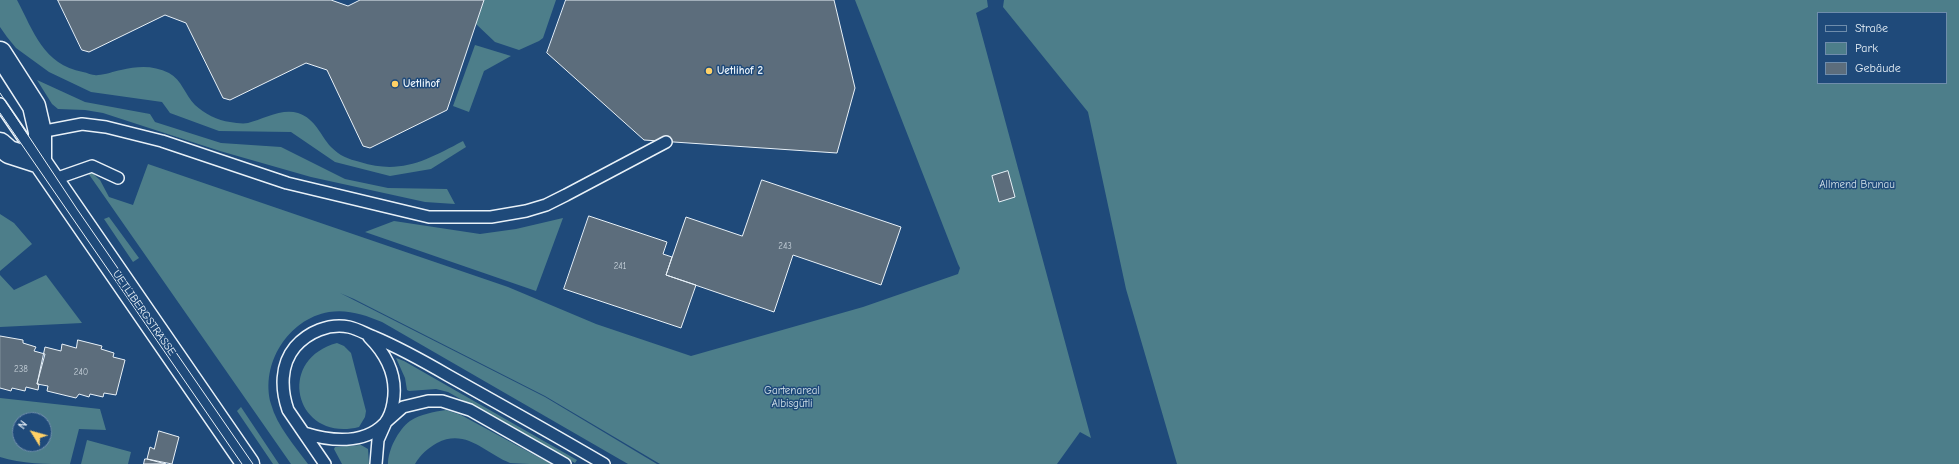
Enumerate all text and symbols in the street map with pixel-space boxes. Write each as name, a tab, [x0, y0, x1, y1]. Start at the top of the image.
legend	[1817, 12, 1947, 84]
text: Straße	[1855, 21, 1888, 35]
text: Park	[1855, 41, 1878, 55]
text: Gebäude	[1855, 61, 1901, 75]
place label: Uetlihof 2	[717, 64, 763, 78]
marker: Uetlihof 2	[704, 66, 714, 76]
place label: Uetlihof	[403, 77, 440, 91]
marker: Uetlihof	[390, 79, 400, 89]
park label: Allmend Brunau	[1819, 178, 1895, 192]
house number: 243	[778, 241, 792, 251]
house number: 241	[614, 261, 626, 271]
street label: UETLIBERGSTRASSE	[110, 268, 178, 358]
house number: 238	[14, 364, 28, 374]
house number: 240	[74, 367, 88, 377]
park label: Gartenareal Albisgütli	[764, 384, 820, 410]
north arrow	[12, 412, 52, 452]
text: N	[15, 418, 30, 432]

